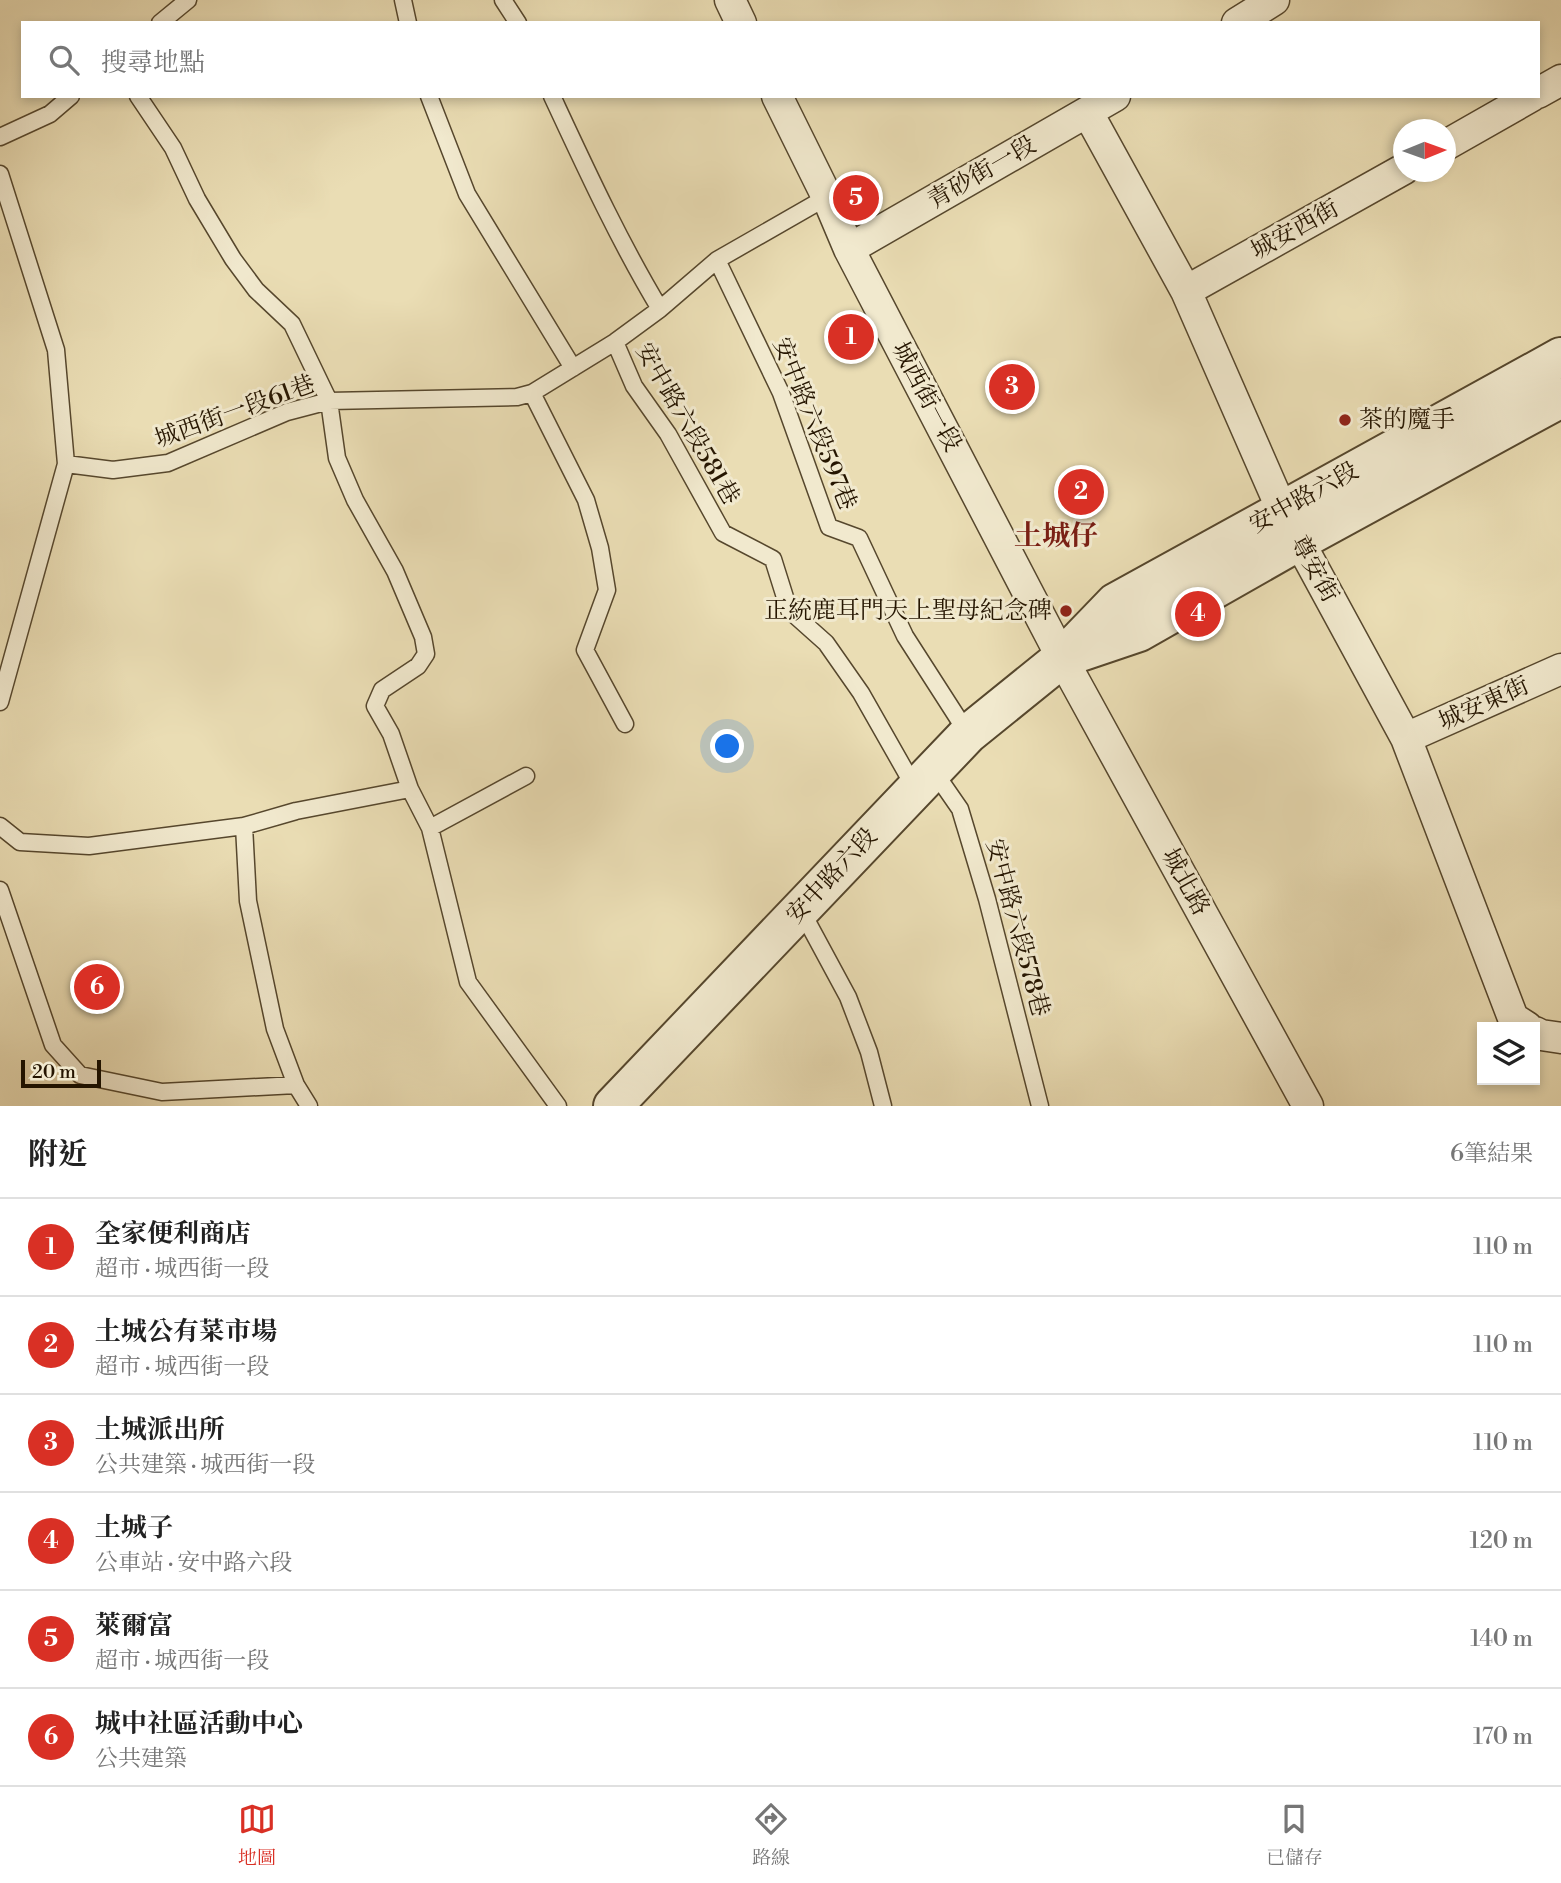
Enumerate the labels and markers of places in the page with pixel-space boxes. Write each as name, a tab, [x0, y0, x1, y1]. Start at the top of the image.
pin: 5	[833, 172, 879, 224]
pin: 1	[828, 311, 874, 363]
pin: 3	[989, 361, 1035, 413]
place label: 茶的魔手	[1359, 405, 1455, 435]
marker: 茶的魔手	[1337, 412, 1353, 428]
pin: 2	[1058, 466, 1104, 518]
pin: 4	[1175, 588, 1221, 640]
place label: 正統鹿耳門天上聖母紀念碑	[764, 596, 1052, 626]
marker: 正統鹿耳門天上聖母紀念碑	[1058, 603, 1074, 619]
pin: 6	[74, 961, 120, 1013]

